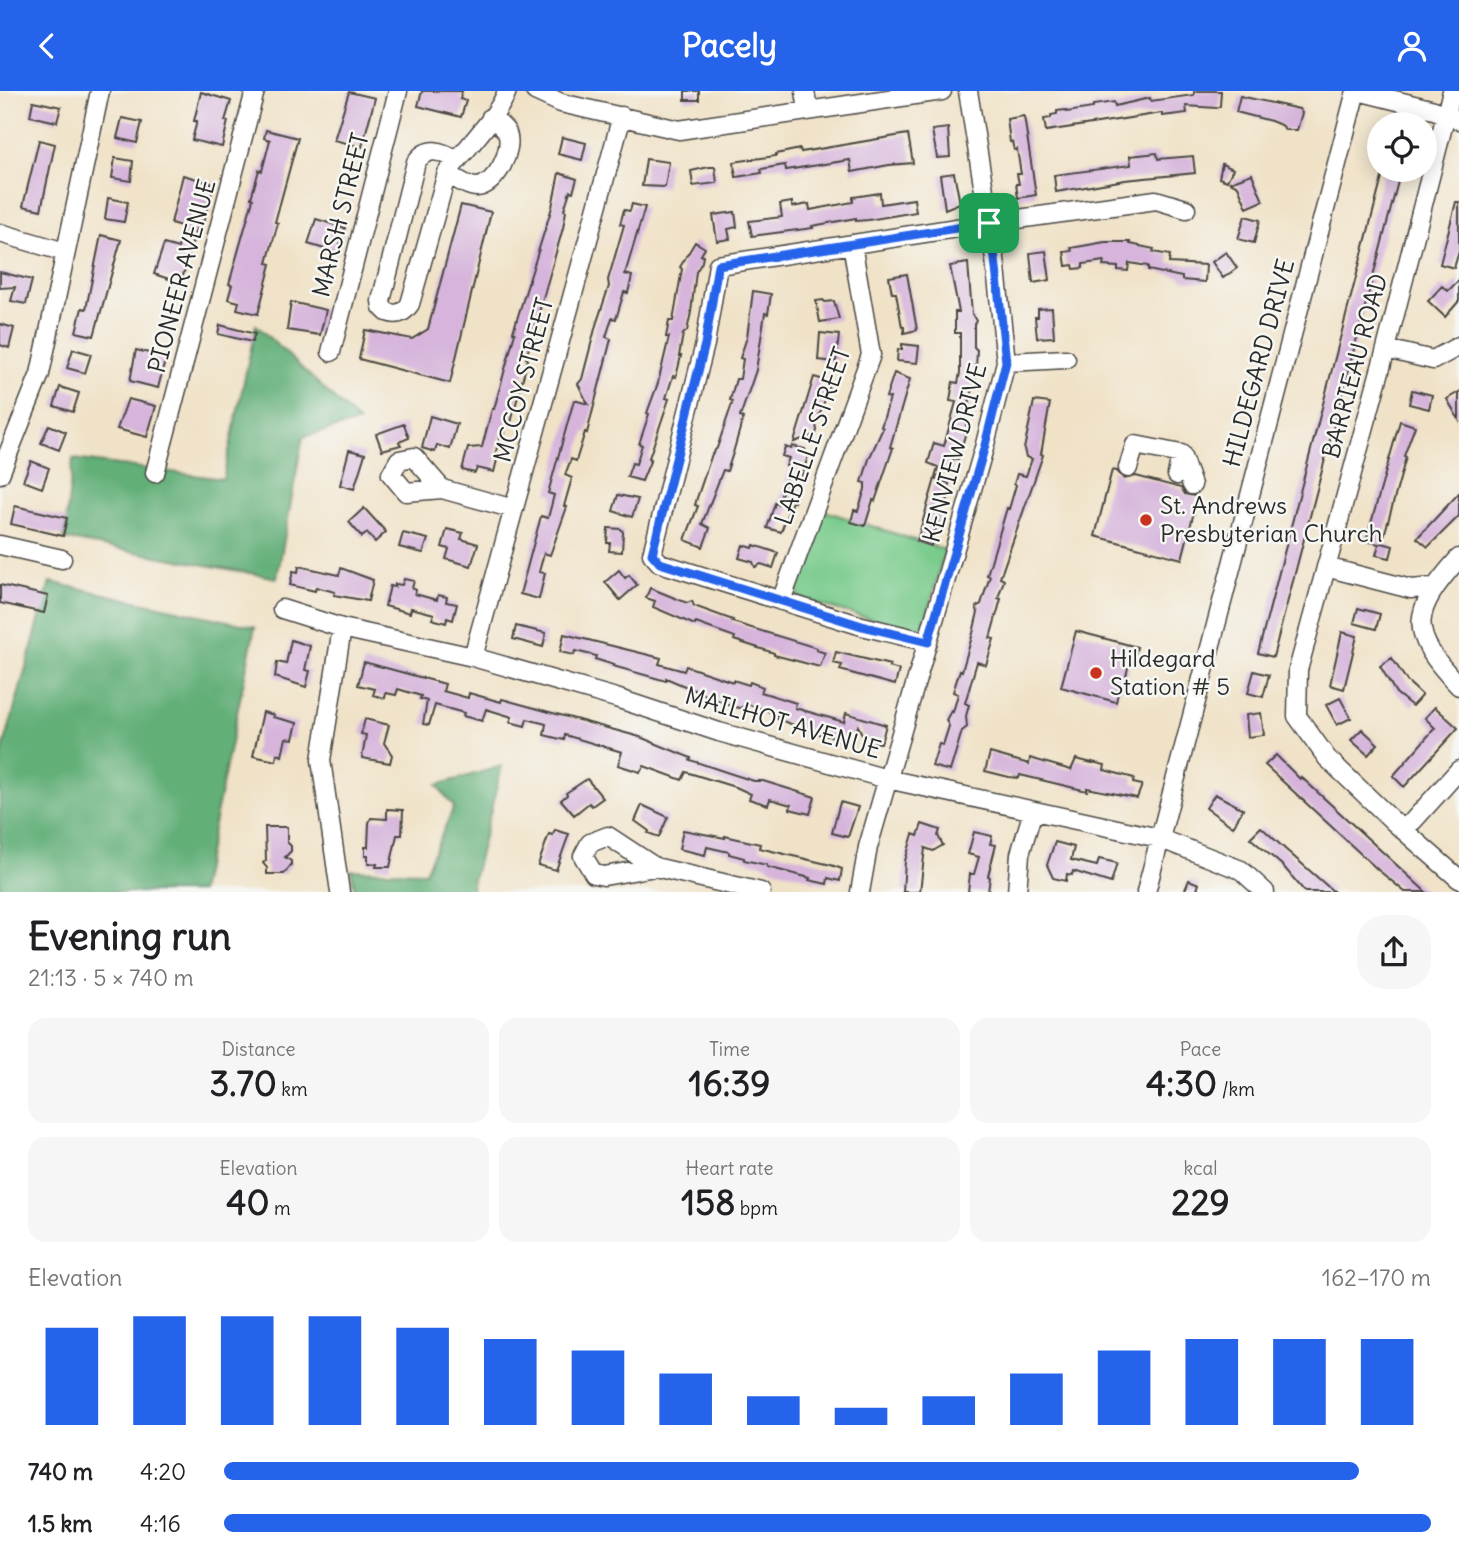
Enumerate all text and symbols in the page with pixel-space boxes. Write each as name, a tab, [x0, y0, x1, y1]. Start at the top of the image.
text: Pacely	[682, 25, 777, 66]
icon: back	[28, 27, 66, 65]
icon: person	[1393, 27, 1431, 65]
map controls	[1367, 112, 1437, 182]
button: locate	[1367, 112, 1437, 182]
street label: MARSH STREET	[305, 130, 375, 300]
street label: PIONEER AVENUE	[141, 176, 221, 376]
pin	[959, 193, 1019, 253]
icon: arrive	[970, 204, 1008, 242]
street label: HILDEGARD DRIVE	[1216, 255, 1300, 470]
street label: BARRIEAU ROAD	[1315, 270, 1393, 461]
street label: MCCOY STREET	[487, 294, 559, 465]
street label: LABELLE STREET	[768, 343, 857, 529]
street label: KENVIEW DRIVE	[916, 360, 992, 546]
place label: St. Andrews Presbyterian Church	[1160, 490, 1383, 548]
marker: St. Andrews Presbyterian Church	[1138, 512, 1154, 528]
place label: Hildegard Station # 5	[1110, 643, 1230, 701]
marker: Hildegard Station # 5	[1088, 665, 1104, 681]
street label: MAILHOT AVENUE	[682, 680, 885, 764]
text: Evening run	[28, 913, 231, 960]
button: share	[1357, 915, 1431, 989]
text: 21:13 · 5 × 740 m	[28, 963, 194, 992]
text: Distance	[221, 1037, 296, 1061]
text: Time	[709, 1037, 750, 1061]
text: Pace	[1180, 1037, 1221, 1061]
text: 3.70	[209, 1061, 277, 1105]
text: 16:39	[688, 1061, 771, 1105]
text: 4:30	[1146, 1061, 1217, 1105]
text: km	[277, 1077, 308, 1101]
text: /km	[1217, 1077, 1255, 1101]
text: Elevation	[220, 1156, 297, 1180]
text: Heart rate	[685, 1156, 774, 1180]
text: kcal	[1183, 1156, 1218, 1180]
text: 40	[226, 1180, 270, 1224]
text: 158	[681, 1180, 735, 1224]
text: 229	[1171, 1180, 1230, 1224]
text: m	[270, 1196, 291, 1220]
text: bpm	[735, 1196, 778, 1220]
text: Elevation	[28, 1263, 122, 1292]
text: 162–170 m	[1322, 1263, 1431, 1292]
text: 740 m	[28, 1457, 93, 1486]
text: 4:20	[140, 1457, 186, 1486]
text: 1.5 km	[28, 1509, 93, 1538]
text: 4:16	[140, 1509, 181, 1538]

